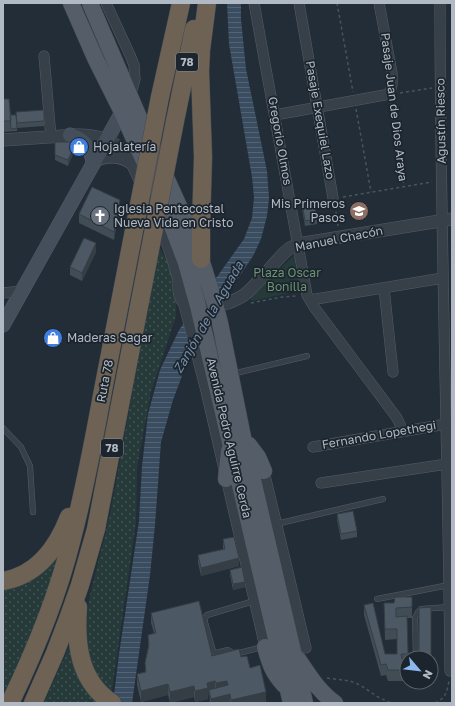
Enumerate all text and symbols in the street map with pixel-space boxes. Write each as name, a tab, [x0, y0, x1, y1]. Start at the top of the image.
street label: Pasaje Juan de Dios Araya	[378, 32, 411, 182]
road number: 78	[176, 53, 198, 71]
street label: Pasaje Exequiel Lazo	[303, 59, 338, 180]
street label: Agustín Riesco	[432, 78, 449, 164]
street label: Gregorio Olmos	[265, 96, 296, 186]
shop icon: Hojalatería	[68, 136, 90, 158]
place label: Hojalatería	[93, 139, 156, 154]
place label: Mis Primeros Pasos	[271, 196, 345, 225]
school or university icon: Mis Primeros Pasos	[348, 200, 370, 222]
place label: Iglesia Pentecostal Nueva Vida en Cristo	[114, 201, 233, 230]
church icon: Iglesia Pentecostal Nueva Vida en Cristo	[89, 205, 111, 227]
street label: Manuel Chacón	[294, 223, 384, 254]
water label: Zanjón de la Aguada	[169, 258, 247, 376]
park label: Plaza Oscar Bonilla	[253, 265, 321, 294]
shop icon: Maderas Sagar	[42, 327, 64, 349]
place label: Maderas Sagar	[67, 330, 153, 345]
street label: Avenida Pedro Aguirre Cerda	[204, 356, 255, 520]
street label: Ruta 78	[93, 358, 116, 404]
street label: Fernando Lopethegi	[321, 417, 437, 452]
road number: 78	[101, 439, 123, 457]
north arrow	[399, 650, 439, 690]
text: N	[421, 668, 436, 682]

